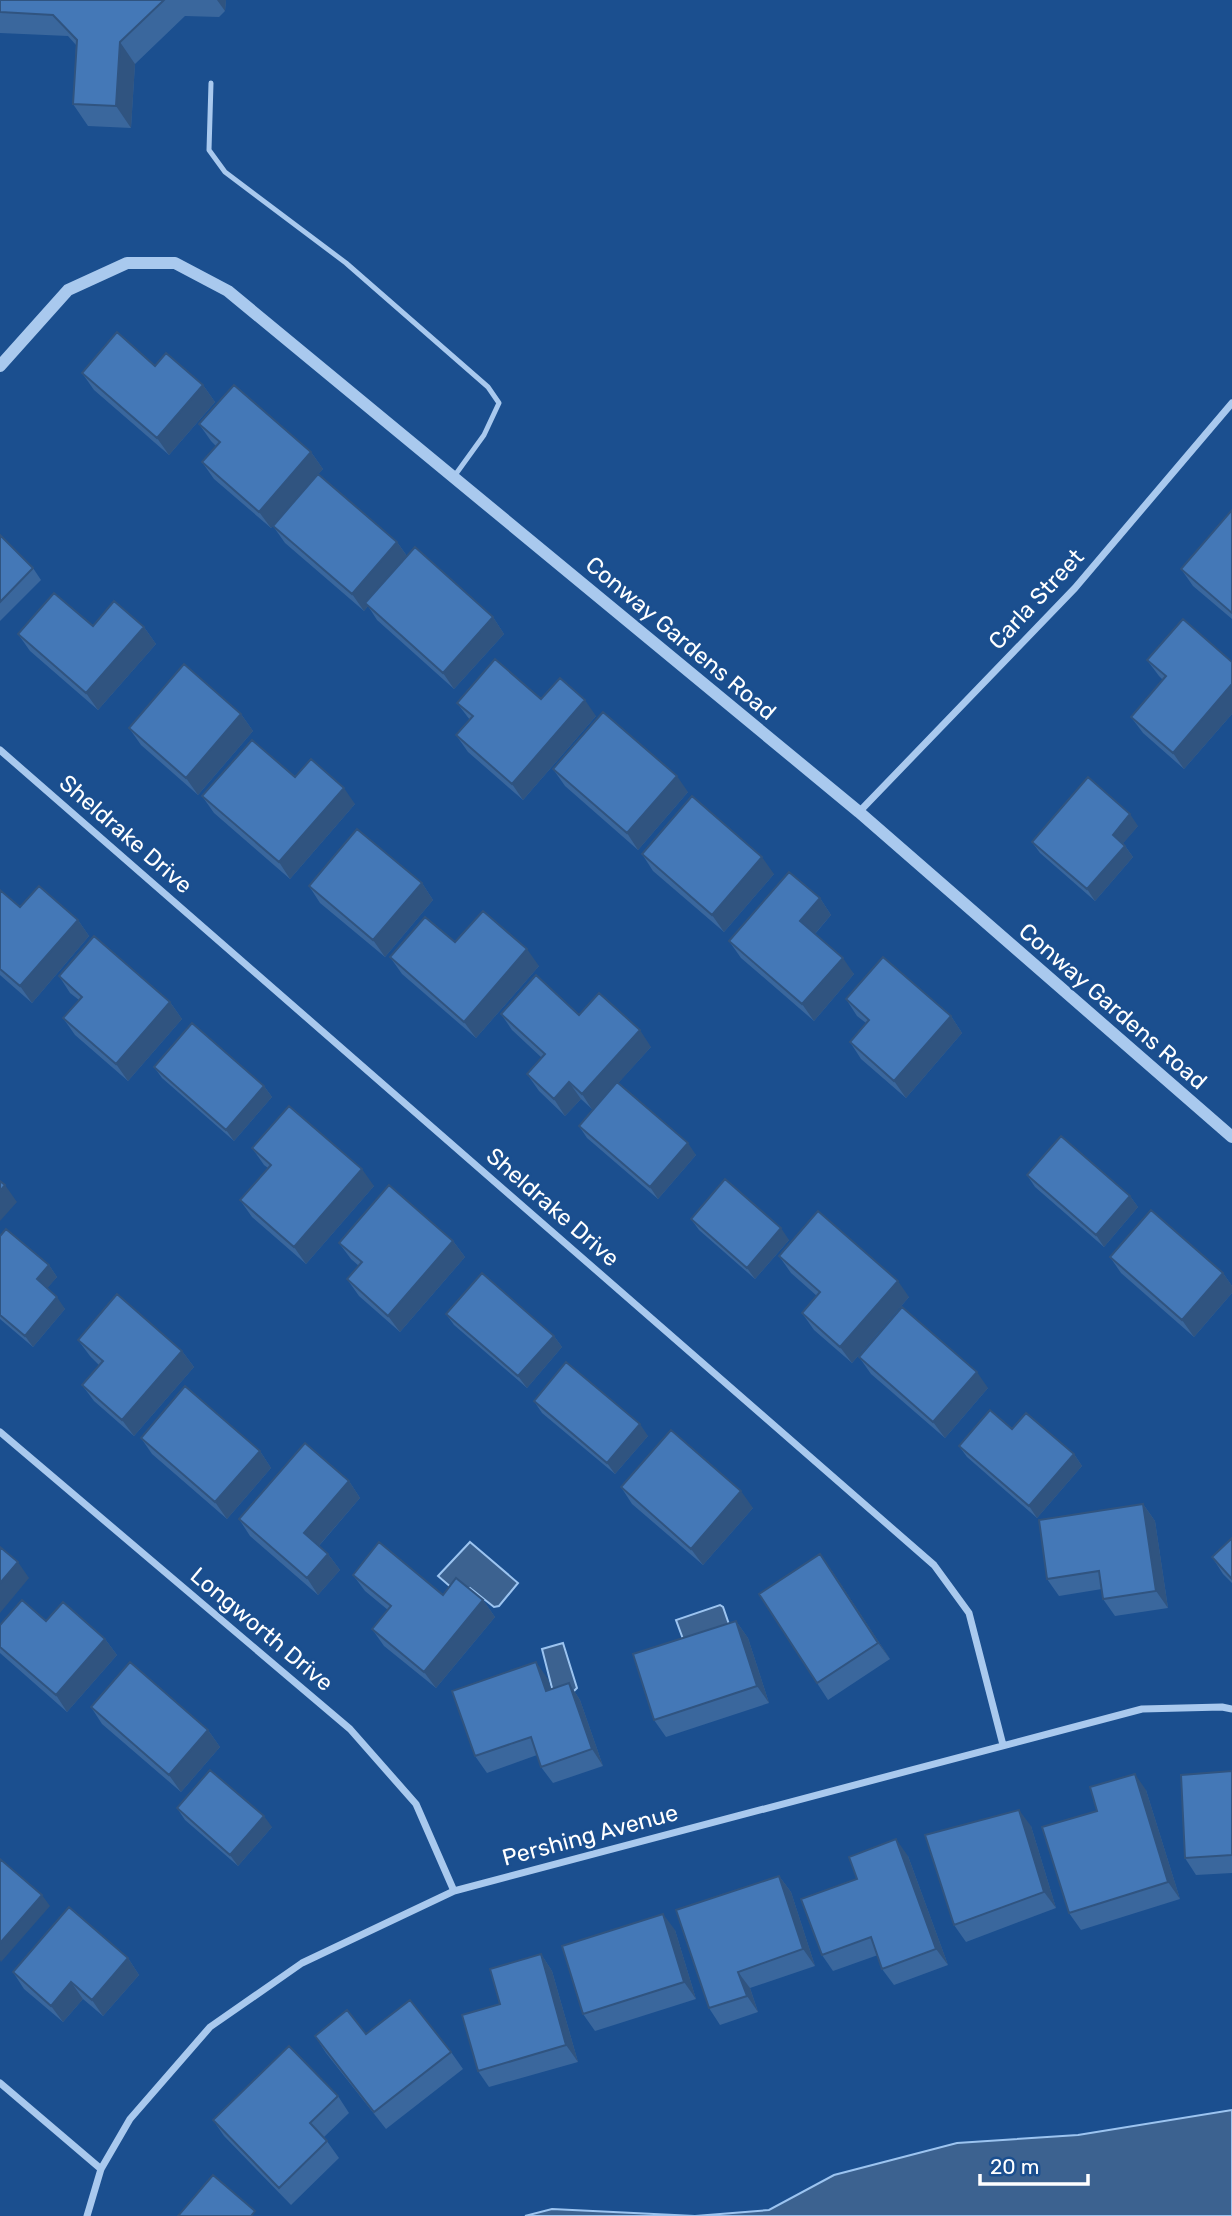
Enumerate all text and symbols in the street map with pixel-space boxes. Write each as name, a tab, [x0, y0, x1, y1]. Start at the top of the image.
street label: Carla Street	[982, 543, 1090, 655]
street label: Conway Gardens Road	[580, 550, 782, 726]
street label: Sheldrake Drive	[54, 769, 198, 899]
street label: Conway Gardens Road	[1013, 917, 1213, 1095]
street label: Sheldrake Drive	[481, 1142, 625, 1272]
street label: Longworth Drive	[185, 1561, 339, 1697]
street label: Pershing Avenue	[499, 1798, 681, 1872]
scale bar	[980, 2142, 1088, 2186]
text: 20 m	[990, 2154, 1039, 2179]

